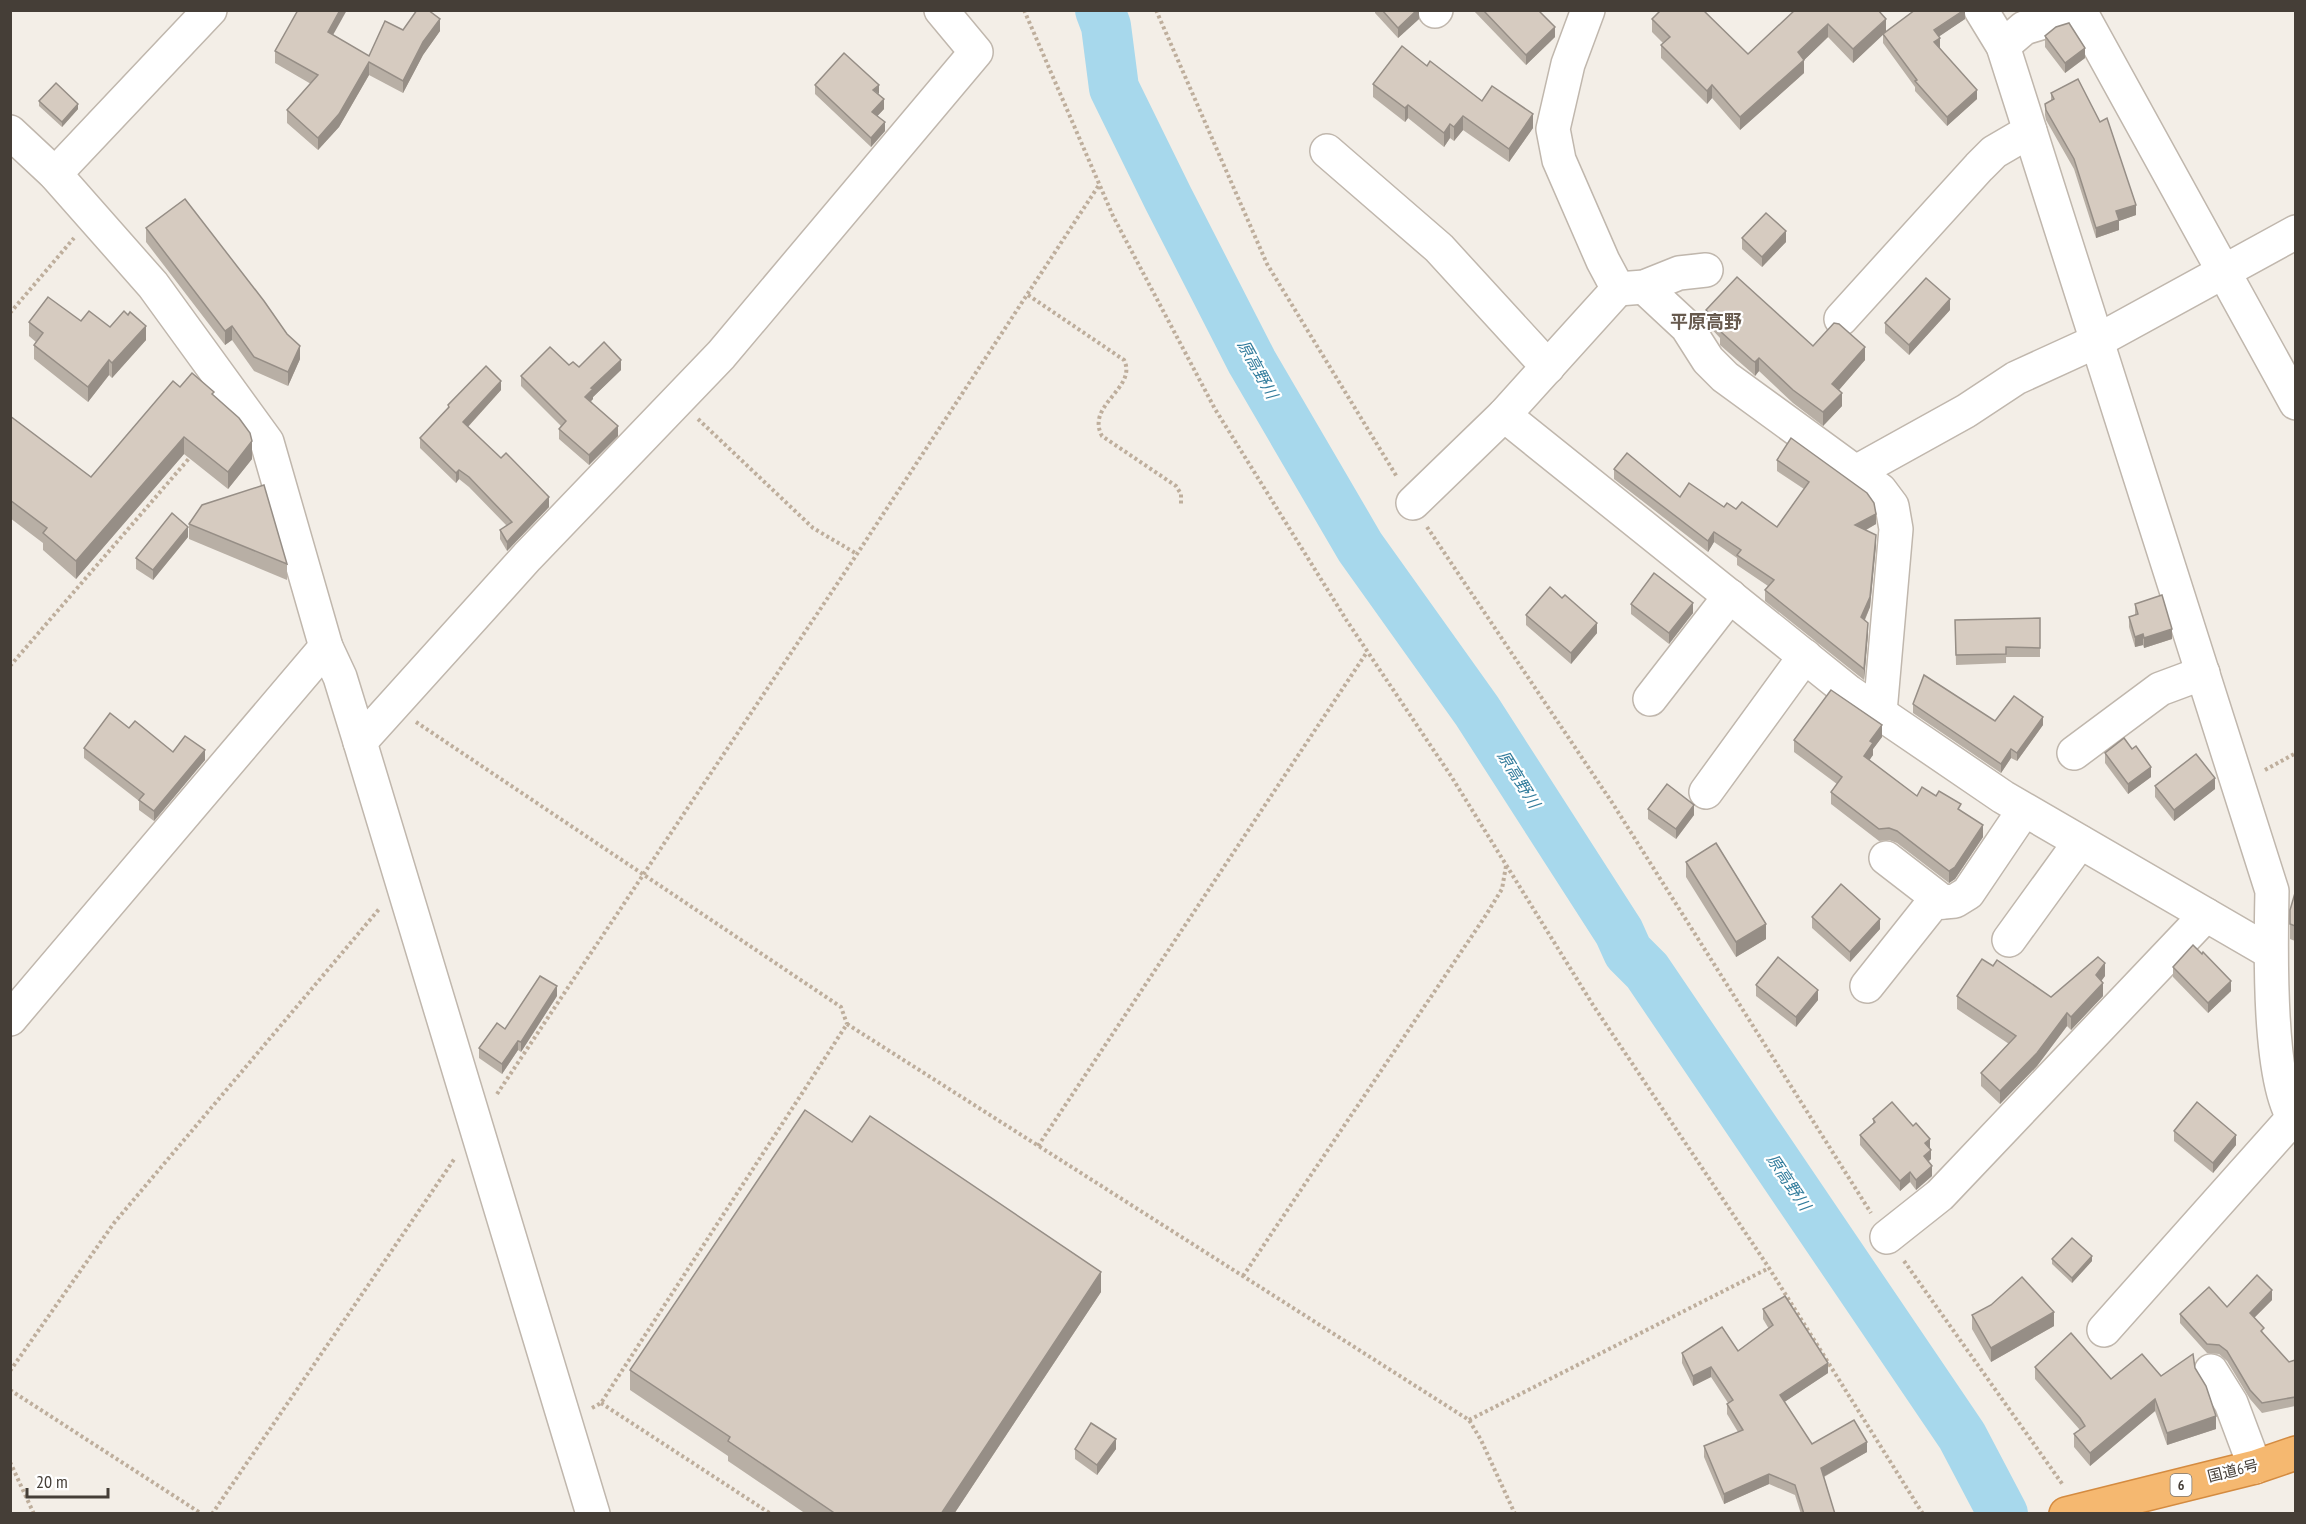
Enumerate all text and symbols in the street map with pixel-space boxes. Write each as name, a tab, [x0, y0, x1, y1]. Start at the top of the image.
district label: 平原高野	[1670, 310, 1742, 333]
water label: 原高野川	[1234, 336, 1283, 404]
water label: 原高野川	[1494, 747, 1545, 813]
water label: 原高野川	[1763, 1150, 1816, 1216]
street label: 国道6号	[2205, 1455, 2260, 1486]
scale bar	[27, 1461, 108, 1499]
text: 20 m	[36, 1470, 68, 1493]
road number: 6	[2170, 1474, 2192, 1496]

